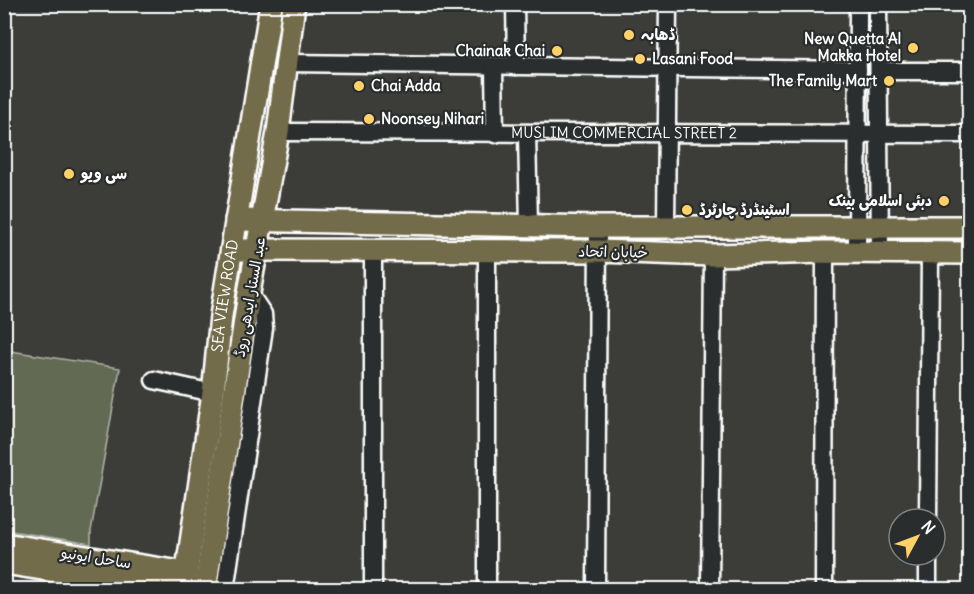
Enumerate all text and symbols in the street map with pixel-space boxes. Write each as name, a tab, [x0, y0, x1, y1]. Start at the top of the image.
place label: ڈھابہ	[641, 25, 675, 44]
marker: ڈھابہ	[622, 28, 636, 42]
place label: New Quetta Al Makka Hotel	[804, 29, 901, 65]
place label: Chainak Chai	[456, 41, 545, 60]
marker: New Quetta Al Makka Hotel	[906, 41, 920, 55]
marker: Chainak Chai	[550, 44, 564, 58]
place label: Lasani Food	[652, 49, 733, 68]
marker: Lasani Food	[633, 52, 647, 66]
place label: The Family Mart	[769, 71, 878, 91]
marker: The Family Mart	[882, 74, 896, 88]
place label: Chai Adda	[371, 76, 441, 95]
marker: Chai Adda	[352, 79, 366, 93]
place label: Noonsey Nihari	[381, 109, 484, 129]
marker: Noonsey Nihari	[362, 112, 376, 126]
street label: MUSLIM COMMERCIAL STREET 2	[511, 123, 737, 142]
place label: سی ویو	[80, 164, 127, 184]
marker: سی ویو	[62, 167, 76, 181]
place label: دبئی اسلامی بینک	[829, 191, 932, 211]
marker: دبئی اسلامی بینک	[937, 194, 951, 208]
place label: اسٹینڈرڈ چارٹرڈ	[699, 200, 790, 219]
marker: اسٹینڈرڈ چارٹرڈ	[680, 203, 694, 217]
street label: عبد الستار ایدھی روڈ	[230, 235, 270, 359]
street label: SEA VIEW ROAD	[207, 238, 242, 353]
street label: خیابان اتحاد	[578, 241, 648, 262]
north arrow	[887, 507, 947, 567]
text: N	[917, 516, 939, 538]
street label: ساحل ایونیو	[59, 542, 132, 572]

